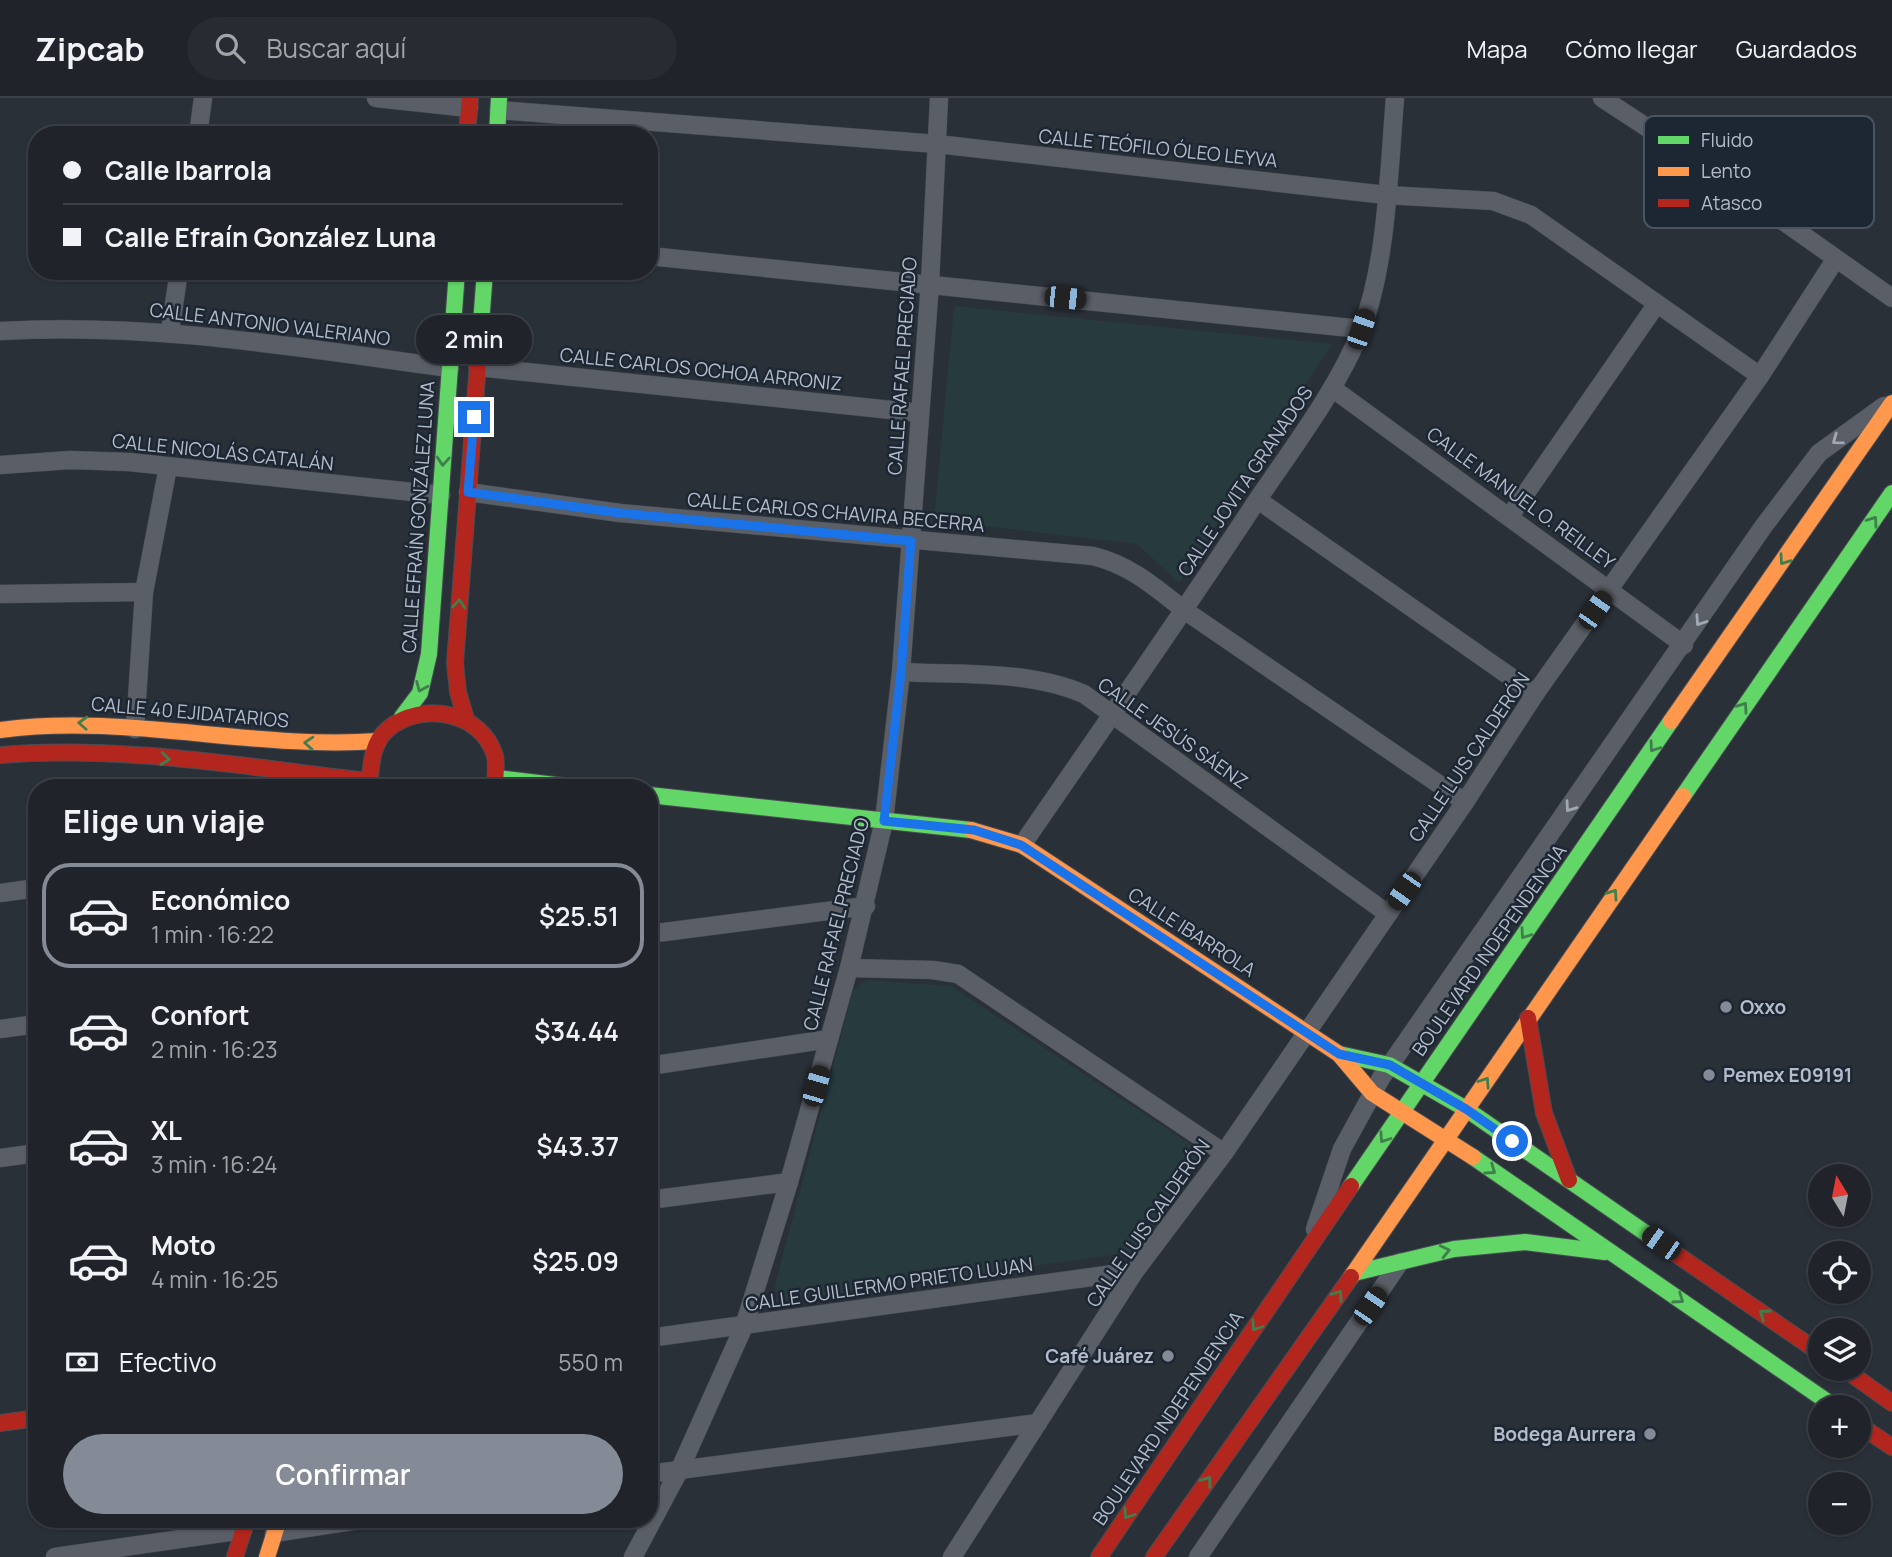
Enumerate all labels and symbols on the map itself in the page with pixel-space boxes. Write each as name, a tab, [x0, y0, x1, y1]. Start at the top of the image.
legend	[1644, 116, 1874, 228]
street label: CALLE TEÓFILO ÓLEO LEYVA	[1037, 123, 1279, 173]
text: Fluido	[1701, 127, 1753, 153]
text: Lento	[1701, 158, 1751, 184]
text: Atasco	[1701, 190, 1762, 216]
street label: CALLE RAFAEL PRECIADO	[881, 256, 923, 476]
car	[1044, 285, 1087, 311]
street label: CALLE ANTONIO VALERIANO	[148, 296, 392, 352]
car	[1345, 306, 1378, 352]
callout: 2 min	[416, 316, 532, 364]
street label: CALLE CARLOS OCHOA ARRONIZ	[559, 341, 843, 397]
street label: CALLE EFRAÍN GONZÁLEZ LUNA	[396, 380, 440, 654]
street label: CALLE JOVITA GRANADOS	[1171, 380, 1319, 581]
route end	[458, 401, 490, 433]
street label: CALLE MANUEL O. REILLEY	[1422, 421, 1621, 575]
street label: CALLE NICOLÁS CATALÁN	[111, 427, 335, 477]
one-way arrow	[1832, 432, 1845, 445]
one-way arrow	[436, 456, 451, 467]
street label: CALLE CARLOS CHAVIRA BECERRA	[686, 486, 986, 538]
one-way arrow	[1865, 516, 1877, 529]
one-way arrow	[1780, 552, 1792, 565]
car	[1575, 587, 1616, 633]
one-way arrow	[451, 598, 466, 609]
one-way arrow	[1696, 613, 1708, 626]
street label: CALLE LUIS CALDERÓN	[1402, 667, 1536, 847]
street label: CALLE JESÚS SÁENZ	[1093, 671, 1253, 795]
one-way arrow	[415, 680, 429, 692]
street label: CALLE 40 EJIDATARIOS	[90, 690, 290, 734]
one-way arrow	[1735, 702, 1747, 715]
one-way arrow	[77, 716, 88, 731]
one-way arrow	[304, 735, 315, 750]
one-way arrow	[1650, 739, 1662, 752]
one-way arrow	[160, 751, 171, 766]
one-way arrow	[1566, 799, 1578, 812]
street label: CALLE RAFAEL PRECIADO	[797, 815, 875, 1033]
street label: BOULEVARD INDEPENDENCIA	[1406, 839, 1572, 1061]
car	[1384, 868, 1425, 914]
street label: CALLE IBARROLA	[1123, 881, 1261, 983]
one-way arrow	[1605, 889, 1617, 902]
one-way arrow	[1521, 926, 1533, 939]
place label: Oxxo	[1740, 994, 1786, 1020]
marker: Oxxo	[1718, 999, 1734, 1015]
place label: Pemex E09191	[1723, 1062, 1852, 1088]
car	[801, 1063, 832, 1109]
marker: Pemex E09191	[1701, 1067, 1717, 1083]
one-way arrow	[1477, 1077, 1489, 1090]
route start	[1496, 1125, 1528, 1157]
one-way arrow	[1380, 1130, 1392, 1143]
street label: CALLE LUIS CALDERÓN	[1080, 1134, 1216, 1312]
one-way arrow	[1483, 1162, 1496, 1174]
north arrow	[1808, 1164, 1871, 1227]
car	[1638, 1222, 1685, 1264]
one-way arrow	[1438, 1245, 1450, 1260]
street label: CALLE GUILLERMO PRIETO LUJAN	[743, 1251, 1035, 1317]
car	[1350, 1283, 1391, 1329]
one-way arrow	[1330, 1290, 1342, 1303]
one-way arrow	[1671, 1291, 1684, 1303]
street label: BOULEVARD INDEPENDENCIA	[1086, 1306, 1250, 1530]
one-way arrow	[1759, 1310, 1772, 1322]
one-way arrow	[1252, 1318, 1264, 1331]
place label: Café Juárez	[1045, 1343, 1154, 1369]
marker: Café Juárez	[1160, 1348, 1176, 1364]
place label: Bodega Aurrera	[1493, 1421, 1636, 1447]
marker: Bodega Aurrera	[1642, 1426, 1658, 1442]
one-way arrow	[1199, 1476, 1211, 1489]
one-way arrow	[1124, 1506, 1136, 1519]

